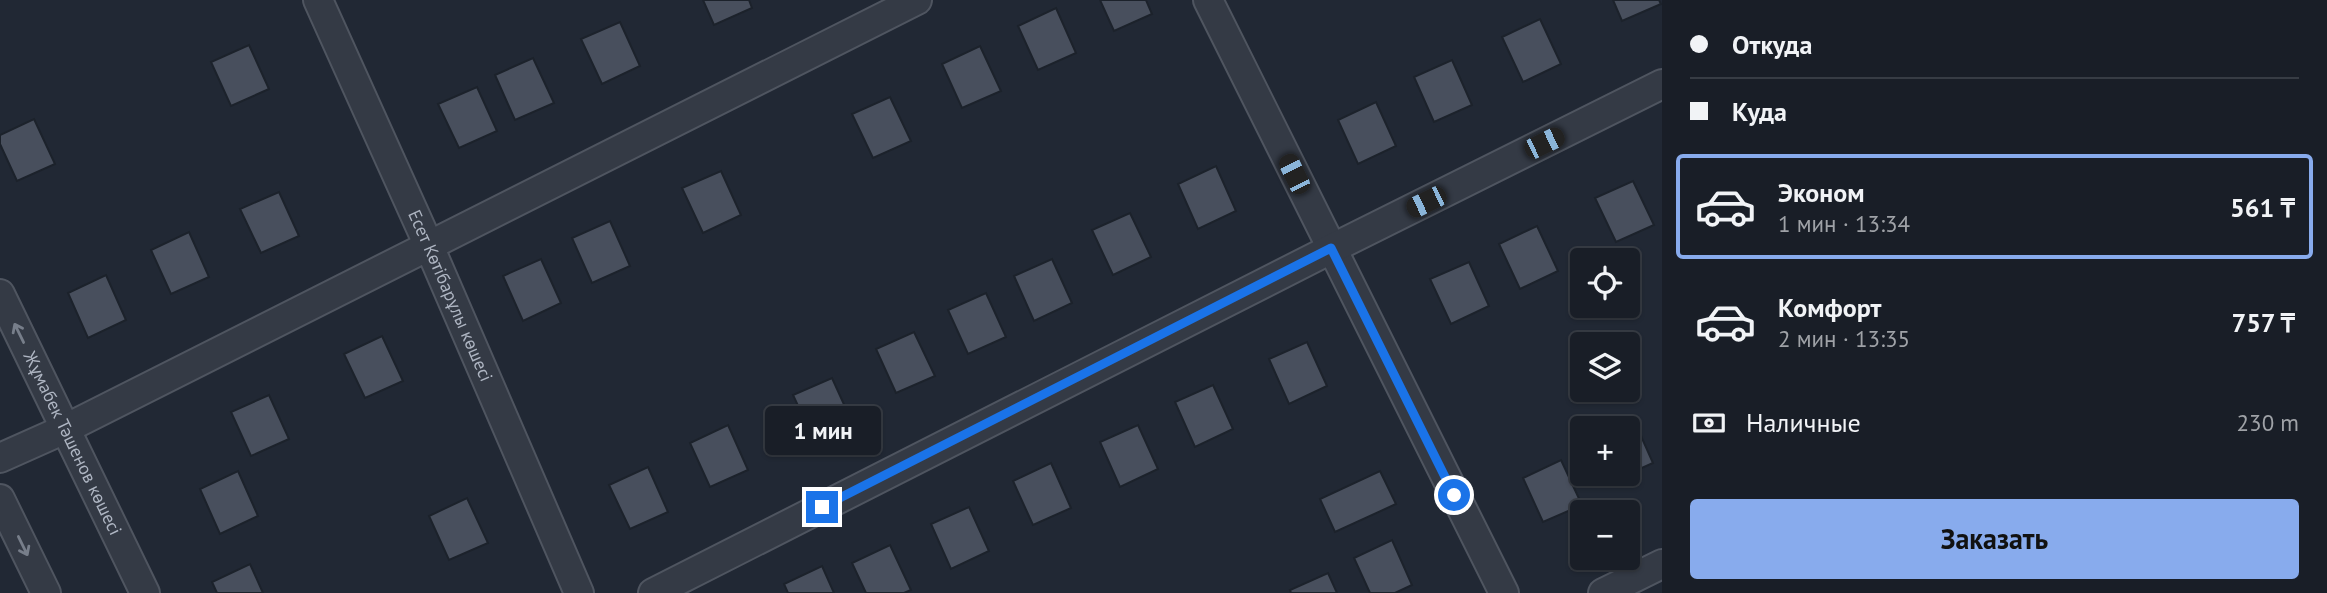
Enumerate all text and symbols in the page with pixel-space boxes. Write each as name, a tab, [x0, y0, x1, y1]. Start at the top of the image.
text: Откуда	[1732, 28, 1812, 61]
text: Куда	[1732, 95, 1787, 128]
car	[1521, 124, 1568, 162]
car	[1276, 151, 1313, 197]
icon: car	[1694, 175, 1757, 238]
text: Эконом	[1778, 176, 1865, 209]
car	[1403, 183, 1450, 221]
text: 561 ₸	[2230, 191, 2295, 224]
street label: Есет Көтібарұлы көшесі	[403, 206, 498, 385]
text: 1 мин · 13:34	[1778, 209, 1910, 238]
map controls	[1570, 248, 1640, 570]
button: locate	[1570, 248, 1640, 318]
icon: car	[1694, 290, 1757, 353]
text: Комфорт	[1778, 291, 1881, 324]
text: 757 ₸	[2231, 306, 2295, 339]
one-way arrow	[12, 323, 25, 344]
text: 2 мин · 13:35	[1778, 324, 1910, 353]
button: layers	[1570, 332, 1640, 402]
street label: Жұмабек Тәшенов көшесі	[18, 347, 127, 539]
icon: cash	[1690, 404, 1728, 442]
callout: 1 мин	[764, 406, 880, 454]
text: Наличные	[1746, 406, 1861, 439]
text: 230 m	[2237, 408, 2299, 437]
text: 1 мин	[793, 416, 853, 445]
button: +	[1570, 416, 1640, 486]
route start	[1438, 479, 1470, 511]
route end	[806, 491, 838, 523]
button: Заказать	[1690, 499, 2299, 579]
button: −	[1570, 500, 1640, 570]
one-way arrow	[17, 535, 31, 556]

